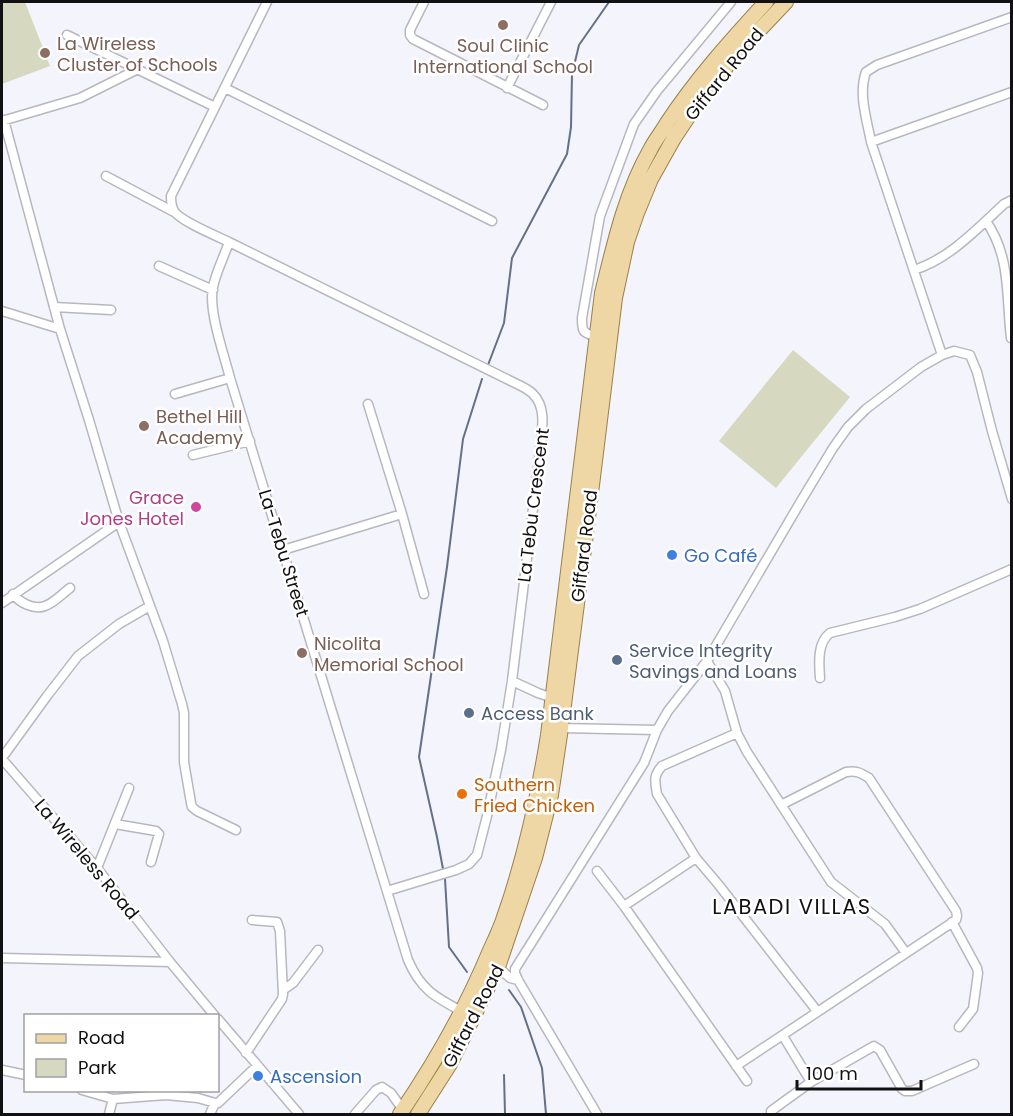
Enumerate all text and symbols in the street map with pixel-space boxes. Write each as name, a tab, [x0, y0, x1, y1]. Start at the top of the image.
marker: Soul Clinic International School	[496, 18, 510, 32]
street label: Giffard Road	[679, 22, 769, 126]
place label: La Wireless Cluster of Schools	[57, 31, 218, 77]
place label: Soul Clinic International School	[413, 33, 593, 79]
marker: La Wireless Cluster of Schools	[38, 46, 52, 60]
place label: Bethel Hill Academy	[156, 404, 243, 450]
marker: Bethel Hill Academy	[137, 419, 151, 433]
street label: La Tebu Crescent	[511, 426, 555, 584]
place label: Grace Jones Hotel	[80, 485, 184, 531]
street label: La-Tebu Street	[253, 486, 315, 620]
street label: Giffard Road	[565, 488, 603, 604]
marker: Grace Jones Hotel	[189, 500, 203, 514]
place label: Go Café	[684, 543, 757, 568]
marker: Go Café	[665, 548, 679, 562]
place label: Nicolita Memorial School	[314, 631, 464, 677]
place label: Service Integrity Savings and Loans	[629, 638, 797, 684]
marker: Nicolita Memorial School	[295, 646, 309, 660]
marker: Service Integrity Savings and Loans	[610, 653, 624, 667]
place label: Access Bank	[481, 701, 594, 726]
marker: Access Bank	[462, 706, 476, 720]
place label: Southern Fried Chicken	[474, 772, 595, 818]
marker: Southern Fried Chicken	[455, 787, 469, 801]
street label: La Wireless Road	[29, 793, 145, 925]
district label: LABADI VILLAS	[712, 892, 872, 921]
street label: Giffard Road	[436, 960, 510, 1072]
legend	[24, 1014, 219, 1092]
text: Road	[78, 1025, 125, 1050]
scale bar	[797, 1053, 922, 1091]
text: Park	[78, 1055, 117, 1080]
text: 100 m	[806, 1061, 858, 1086]
place label: Ascension	[270, 1064, 362, 1089]
marker: Ascension	[251, 1069, 265, 1083]

